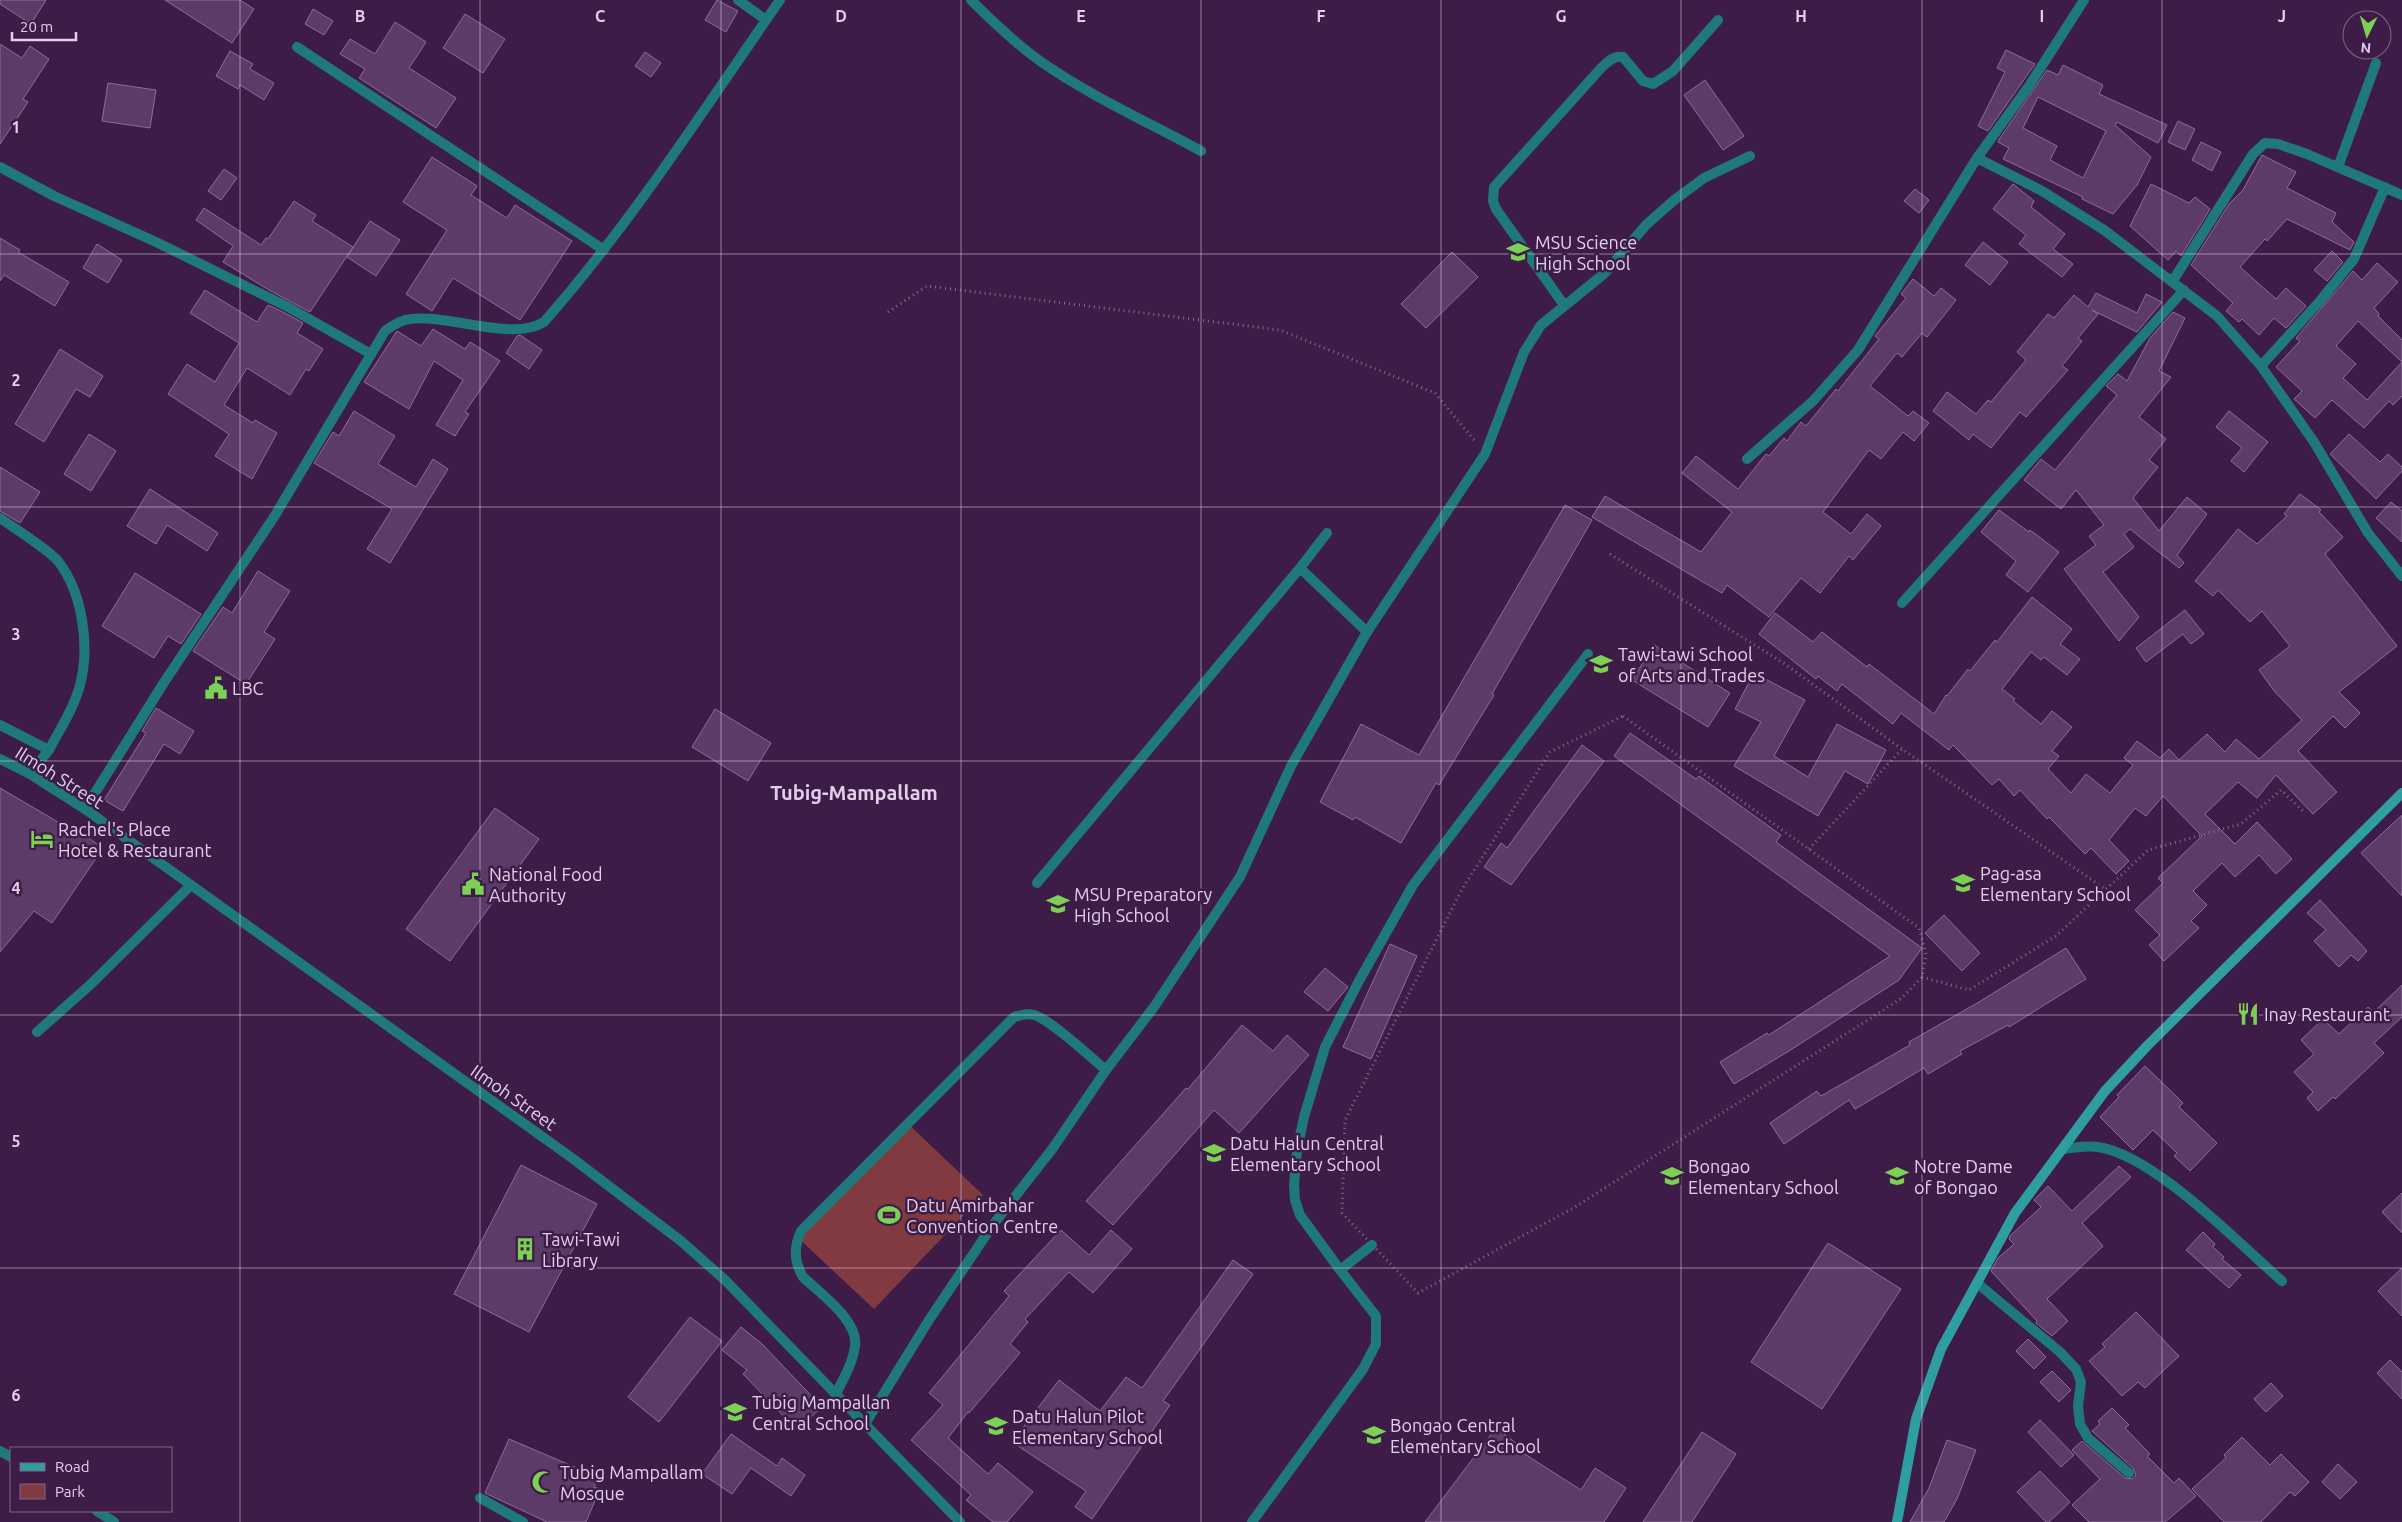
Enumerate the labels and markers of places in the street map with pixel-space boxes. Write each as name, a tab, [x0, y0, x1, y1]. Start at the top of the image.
place label: MSU Science High School	[1535, 232, 1637, 273]
school or university icon: MSU Science High School	[1505, 239, 1531, 265]
place label: Tawi-tawi School of Arts and Trades	[1618, 644, 1765, 685]
school or university icon: Tawi-tawi School of Arts and Trades	[1588, 651, 1614, 677]
public building icon: LBC	[203, 675, 229, 701]
place label: LBC	[232, 678, 264, 698]
place label: Rachel's Place Hotel & Restaurant	[58, 819, 212, 860]
hotel icon: Rachel's Place Hotel & Restaurant	[29, 826, 55, 852]
place label: Pag-asa Elementary School	[1980, 863, 2131, 904]
place label: National Food Authority	[489, 864, 603, 905]
school or university icon: Pag-asa Elementary School	[1950, 870, 1976, 896]
public building icon: National Food Authority	[460, 871, 486, 897]
place label: MSU Preparatory High School	[1074, 884, 1213, 925]
school or university icon: MSU Preparatory High School	[1045, 891, 1071, 917]
restaurant icon: Inay Restaurant	[2235, 1001, 2261, 1027]
place label: Inay Restaurant	[2264, 1004, 2390, 1024]
place label: Datu Halun Central Elementary School	[1230, 1133, 1384, 1174]
school or university icon: Datu Halun Central Elementary School	[1201, 1140, 1227, 1166]
place label: Bongao Elementary School	[1688, 1156, 1839, 1197]
place label: Notre Dame of Bongao	[1914, 1156, 2013, 1197]
school or university icon: Bongao Elementary School	[1659, 1163, 1685, 1189]
school or university icon: Notre Dame of Bongao	[1884, 1163, 1910, 1189]
place label: Datu Amirbahar Convention Centre	[906, 1195, 1058, 1236]
sports icon: Datu Amirbahar Convention Centre	[876, 1202, 902, 1228]
place label: Tawi-Tawi Library	[542, 1229, 620, 1270]
building icon: Tawi-Tawi Library	[512, 1236, 538, 1262]
place label: Tubig Mampallan Central School	[752, 1392, 890, 1433]
school or university icon: Tubig Mampallan Central School	[722, 1399, 748, 1425]
place label: Datu Halun Pilot Elementary School	[1012, 1406, 1163, 1447]
school or university icon: Datu Halun Pilot Elementary School	[983, 1413, 1009, 1439]
place label: Bongao Central Elementary School	[1390, 1415, 1541, 1456]
school or university icon: Bongao Central Elementary School	[1361, 1422, 1387, 1448]
place label: Tubig Mampallam Mosque	[560, 1462, 704, 1503]
mosque icon: Tubig Mampallam Mosque	[530, 1469, 556, 1495]

